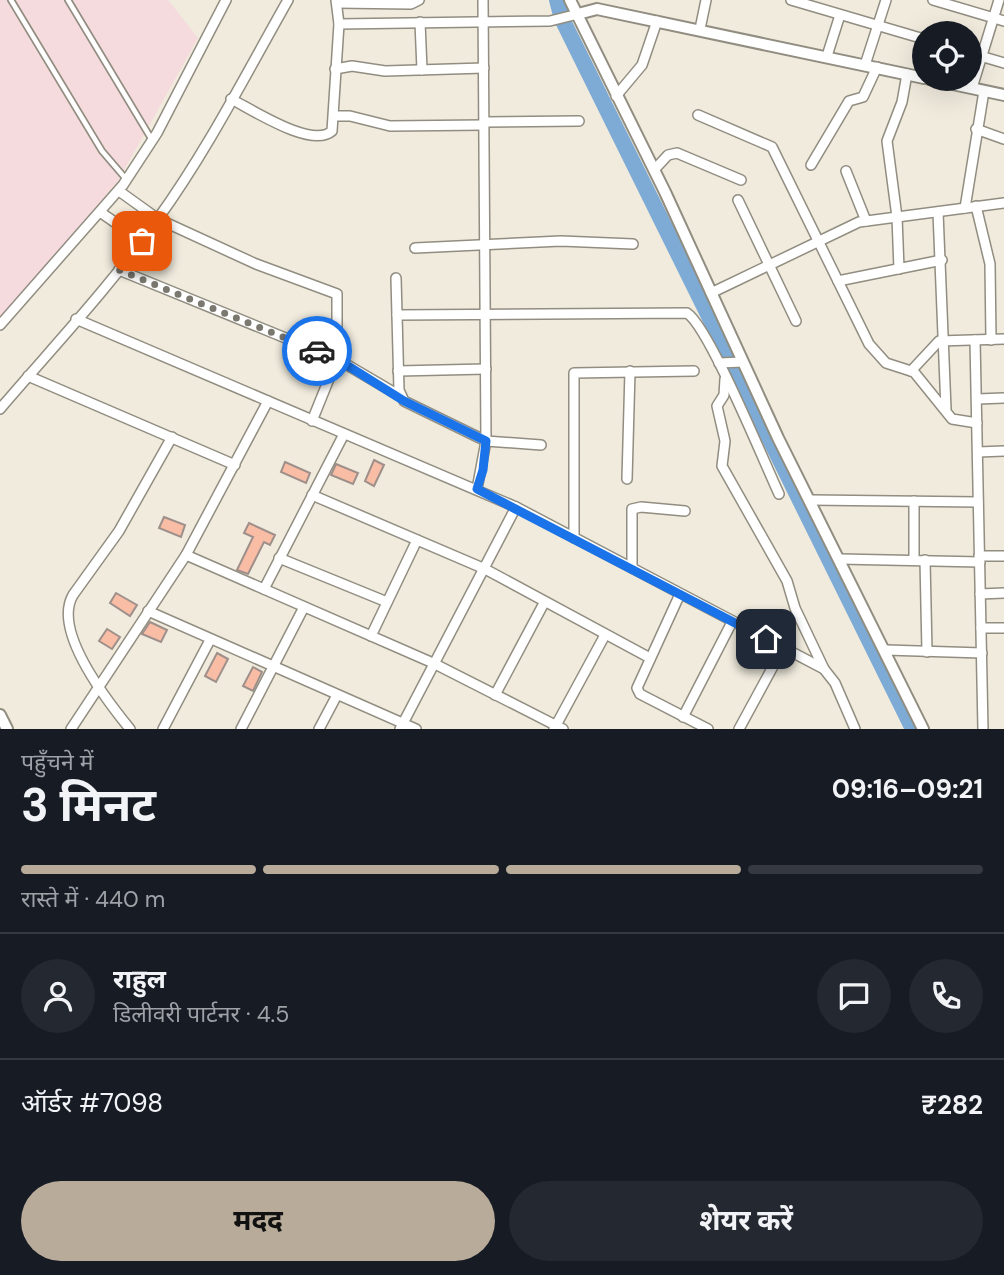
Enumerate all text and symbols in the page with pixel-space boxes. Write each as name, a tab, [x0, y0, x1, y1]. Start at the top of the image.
map controls	[912, 21, 982, 91]
button: locate	[912, 21, 982, 91]
pin	[112, 211, 172, 271]
icon: bag	[123, 222, 161, 260]
courier	[282, 316, 352, 386]
icon: car	[298, 332, 336, 370]
pin	[736, 609, 796, 669]
icon: home	[747, 620, 785, 658]
text: पहुँचने में	[21, 747, 94, 777]
text: 09:16–09:21	[832, 772, 983, 806]
text: 3 मिनट	[21, 775, 156, 835]
text: रास्ते में · 440 m	[21, 884, 165, 914]
button: person	[21, 959, 95, 1033]
button: chat	[817, 959, 891, 1033]
button: phone	[909, 959, 983, 1033]
text: राहुल	[113, 962, 166, 996]
text: डिलीवरी पार्टनर · 4.5	[113, 999, 289, 1029]
text: ऑर्डर #7098	[21, 1086, 163, 1120]
text: ₹282	[921, 1088, 983, 1122]
button: मदद	[21, 1181, 495, 1261]
button: शेयर करें	[509, 1181, 983, 1261]

